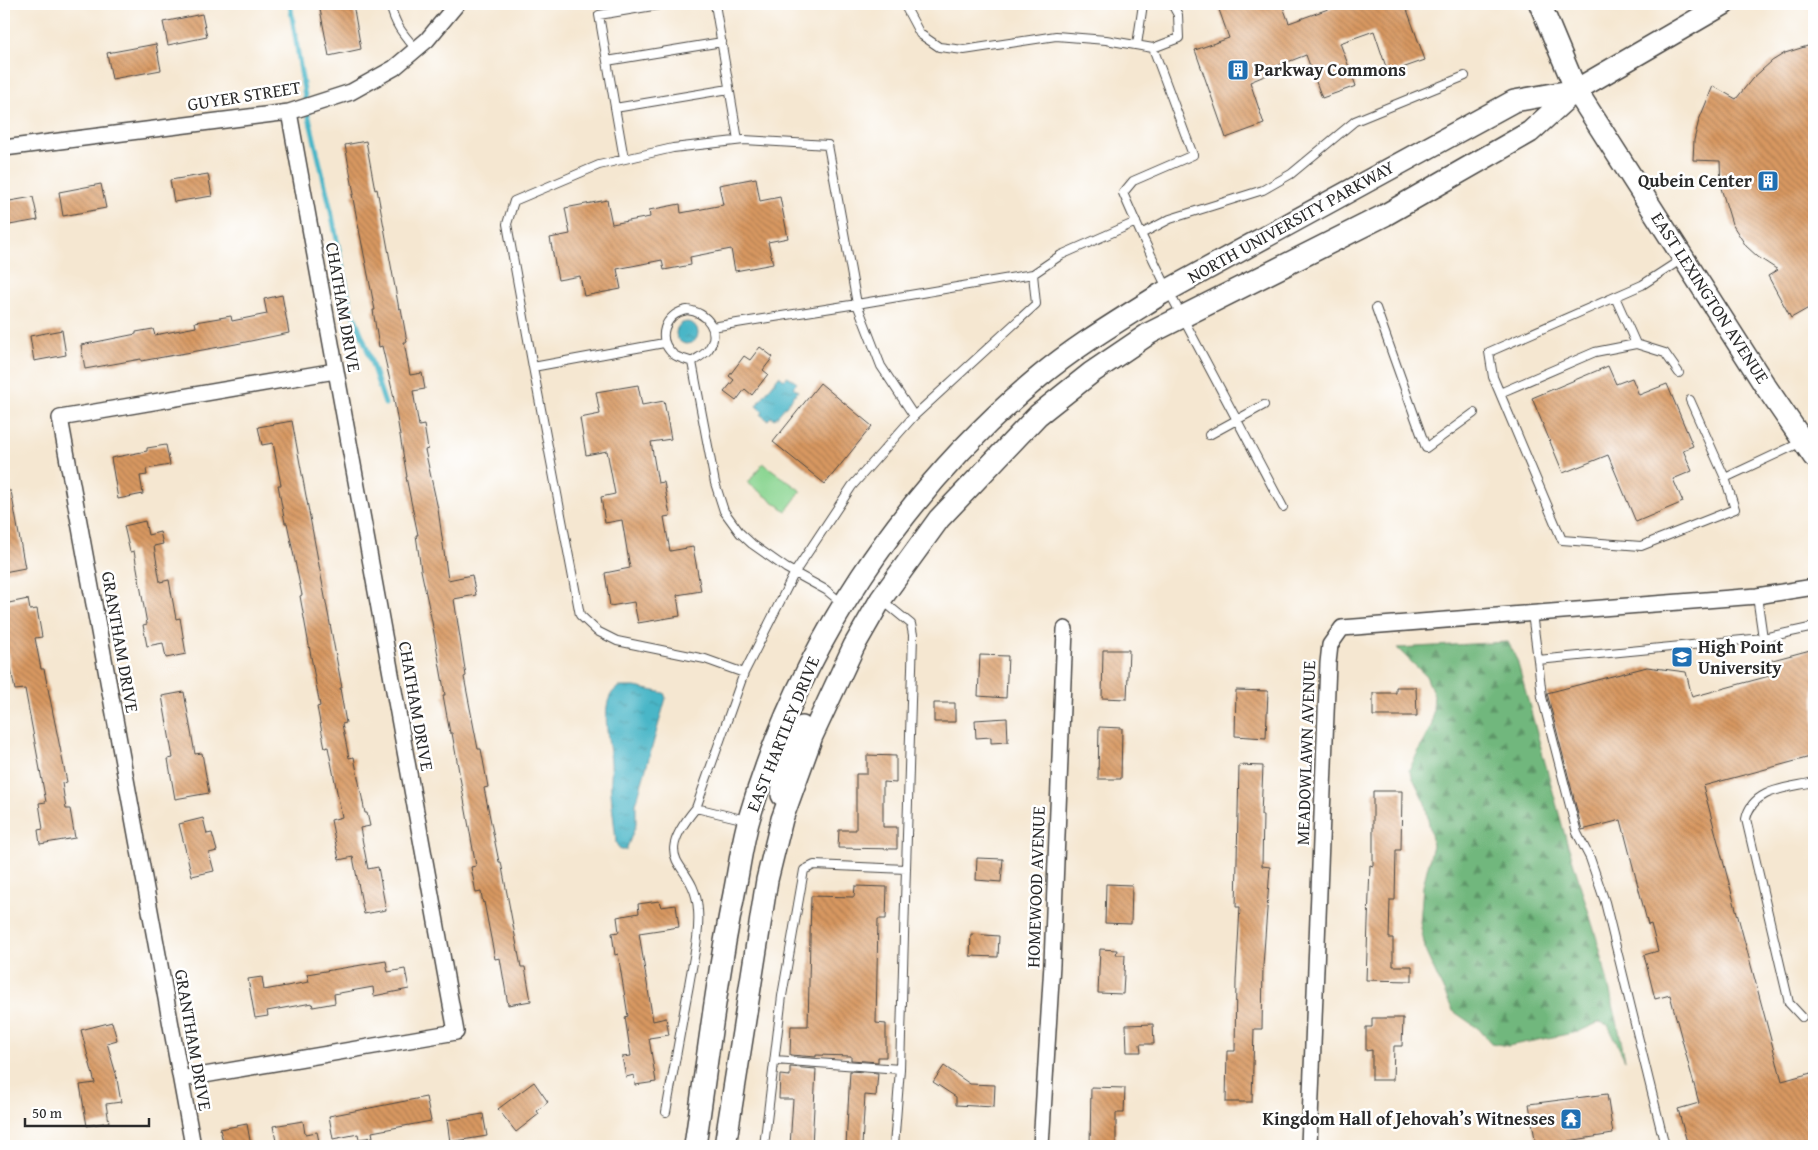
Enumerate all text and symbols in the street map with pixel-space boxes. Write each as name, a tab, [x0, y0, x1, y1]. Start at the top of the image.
place label: Parkway Commons	[1254, 56, 1406, 83]
building icon: Parkway Commons	[1226, 58, 1250, 82]
street label: GUYER STREET	[185, 73, 302, 118]
street label: NORTH UNIVERSITY PARKWAY	[1182, 153, 1399, 290]
place label: Qubein Center	[1638, 167, 1753, 194]
building icon: Qubein Center	[1756, 169, 1780, 193]
street label: EAST LEXINGTON AVENUE	[1645, 207, 1776, 389]
street label: CHATHAM DRIVE	[319, 240, 368, 374]
street label: GRANTHAM DRIVE	[95, 569, 146, 715]
place label: High Point University	[1698, 633, 1783, 681]
street label: CHATHAM DRIVE	[392, 639, 441, 773]
school or university icon: High Point University	[1670, 645, 1694, 669]
street label: EAST HARTLEY DRIVE	[739, 652, 826, 816]
street label: MEADOWLAWN AVENUE	[1289, 660, 1322, 846]
street label: HOMEWOOD AVENUE	[1019, 806, 1052, 968]
street label: GRANTHAM DRIVE	[168, 967, 219, 1113]
scale bar	[25, 1095, 149, 1127]
text: 50 m	[32, 1102, 63, 1123]
place label: Kingdom Hall of Jehovah’s Witnesses	[1263, 1105, 1555, 1132]
temple icon: Kingdom Hall of Jehovah’s Witnesses	[1559, 1107, 1583, 1131]

